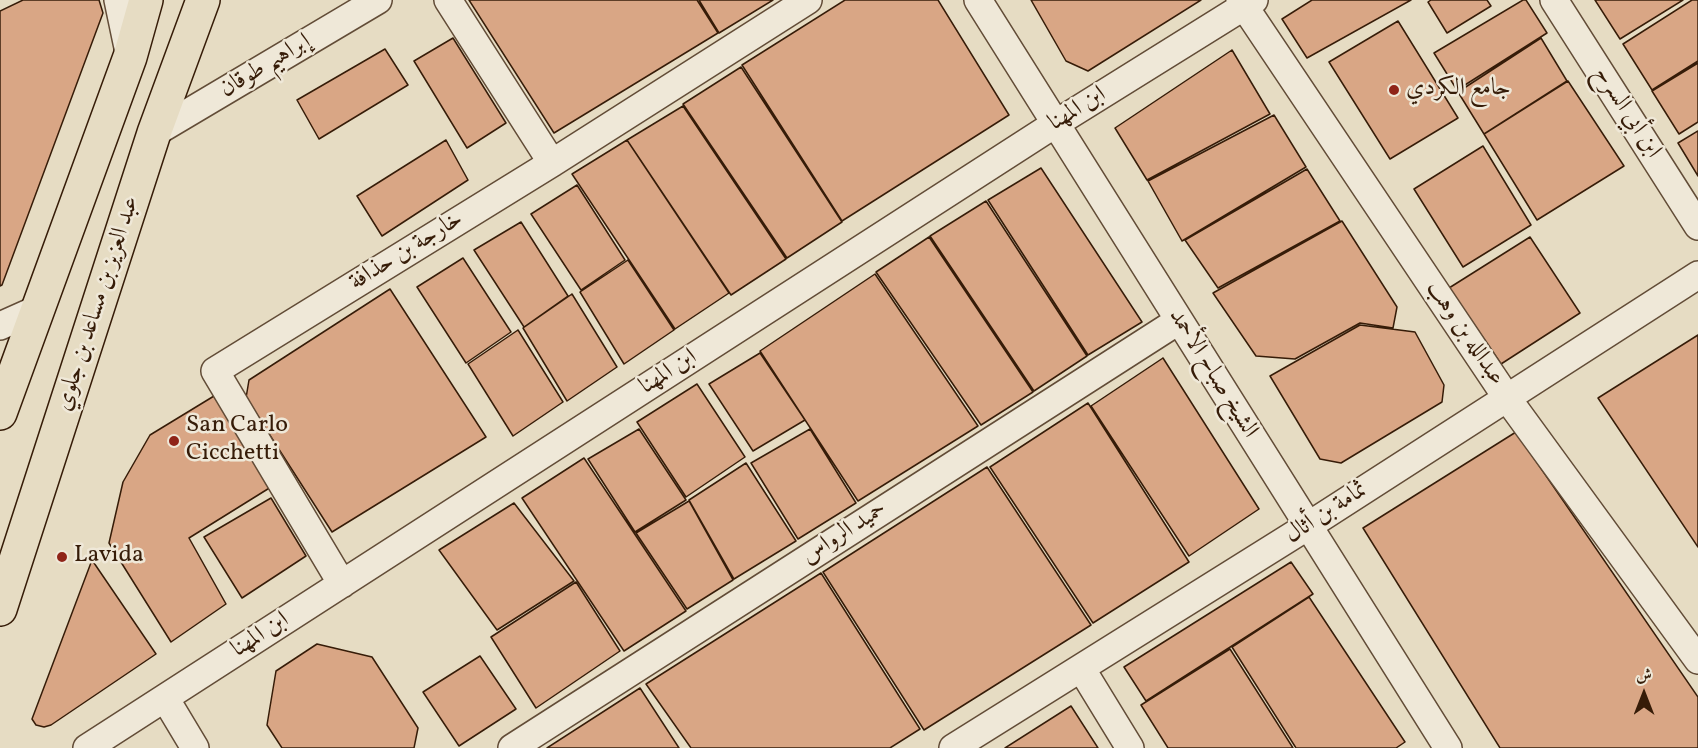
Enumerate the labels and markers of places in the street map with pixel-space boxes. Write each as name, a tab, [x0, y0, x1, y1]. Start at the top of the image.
place label: جامع الكردي	[1406, 76, 1511, 104]
marker: جامع الكردي	[1387, 83, 1401, 97]
place label: San Carlo Cicchetti	[186, 413, 288, 469]
marker: San Carlo Cicchetti	[167, 434, 181, 448]
place label: Lavida	[74, 543, 144, 571]
marker: Lavida	[55, 550, 69, 564]

